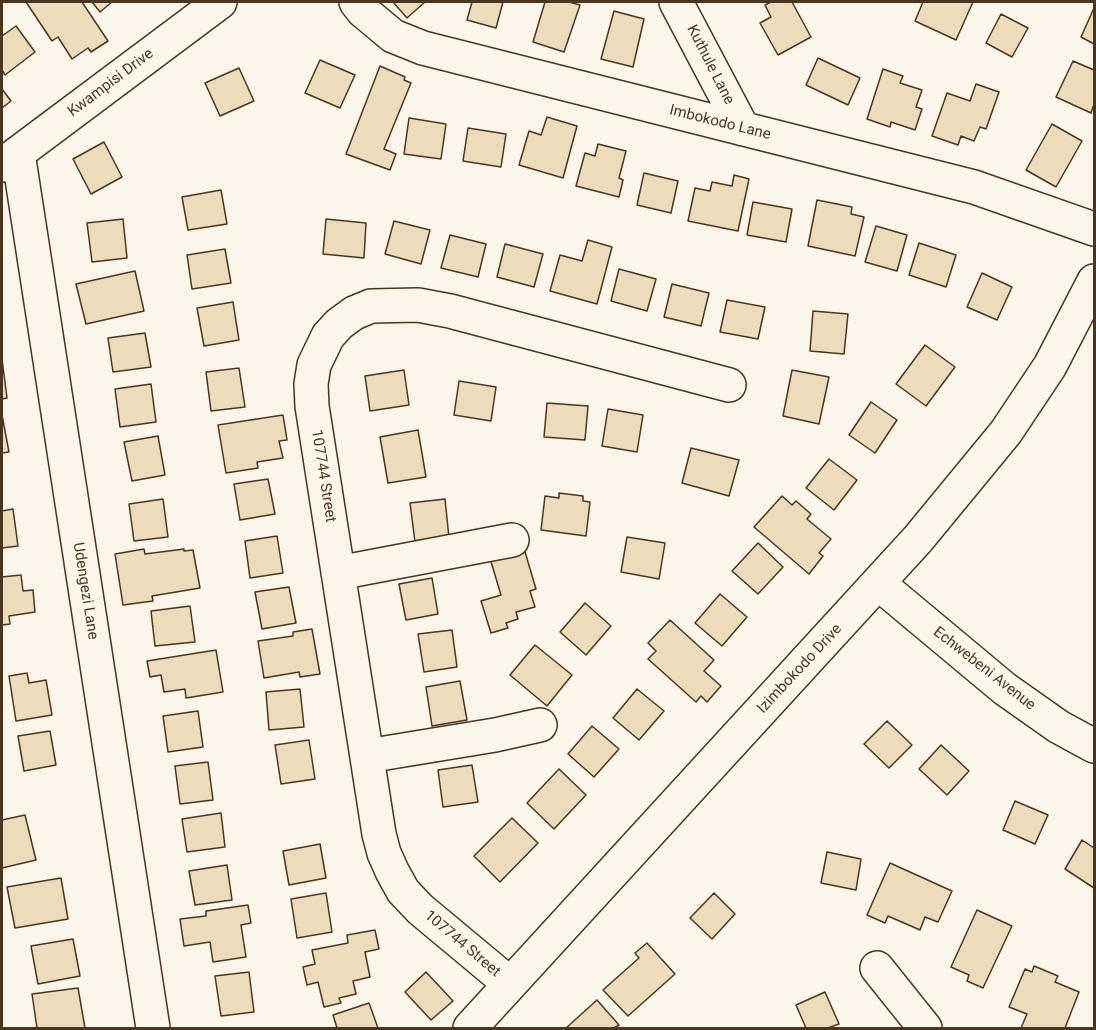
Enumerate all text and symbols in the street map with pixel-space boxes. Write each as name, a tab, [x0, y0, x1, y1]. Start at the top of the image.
street label: Kuthule Lane	[682, 22, 738, 108]
street label: Kwampisi Drive	[65, 45, 157, 121]
street label: Imbokodo Lane	[668, 102, 772, 144]
street label: 107744 Street	[307, 428, 339, 524]
street label: Udengezi Lane	[68, 541, 102, 641]
street label: Izimbokodo Drive	[754, 620, 846, 718]
street label: Echwebeni Avenue	[929, 623, 1039, 715]
street label: 107744 Street	[420, 907, 504, 981]

